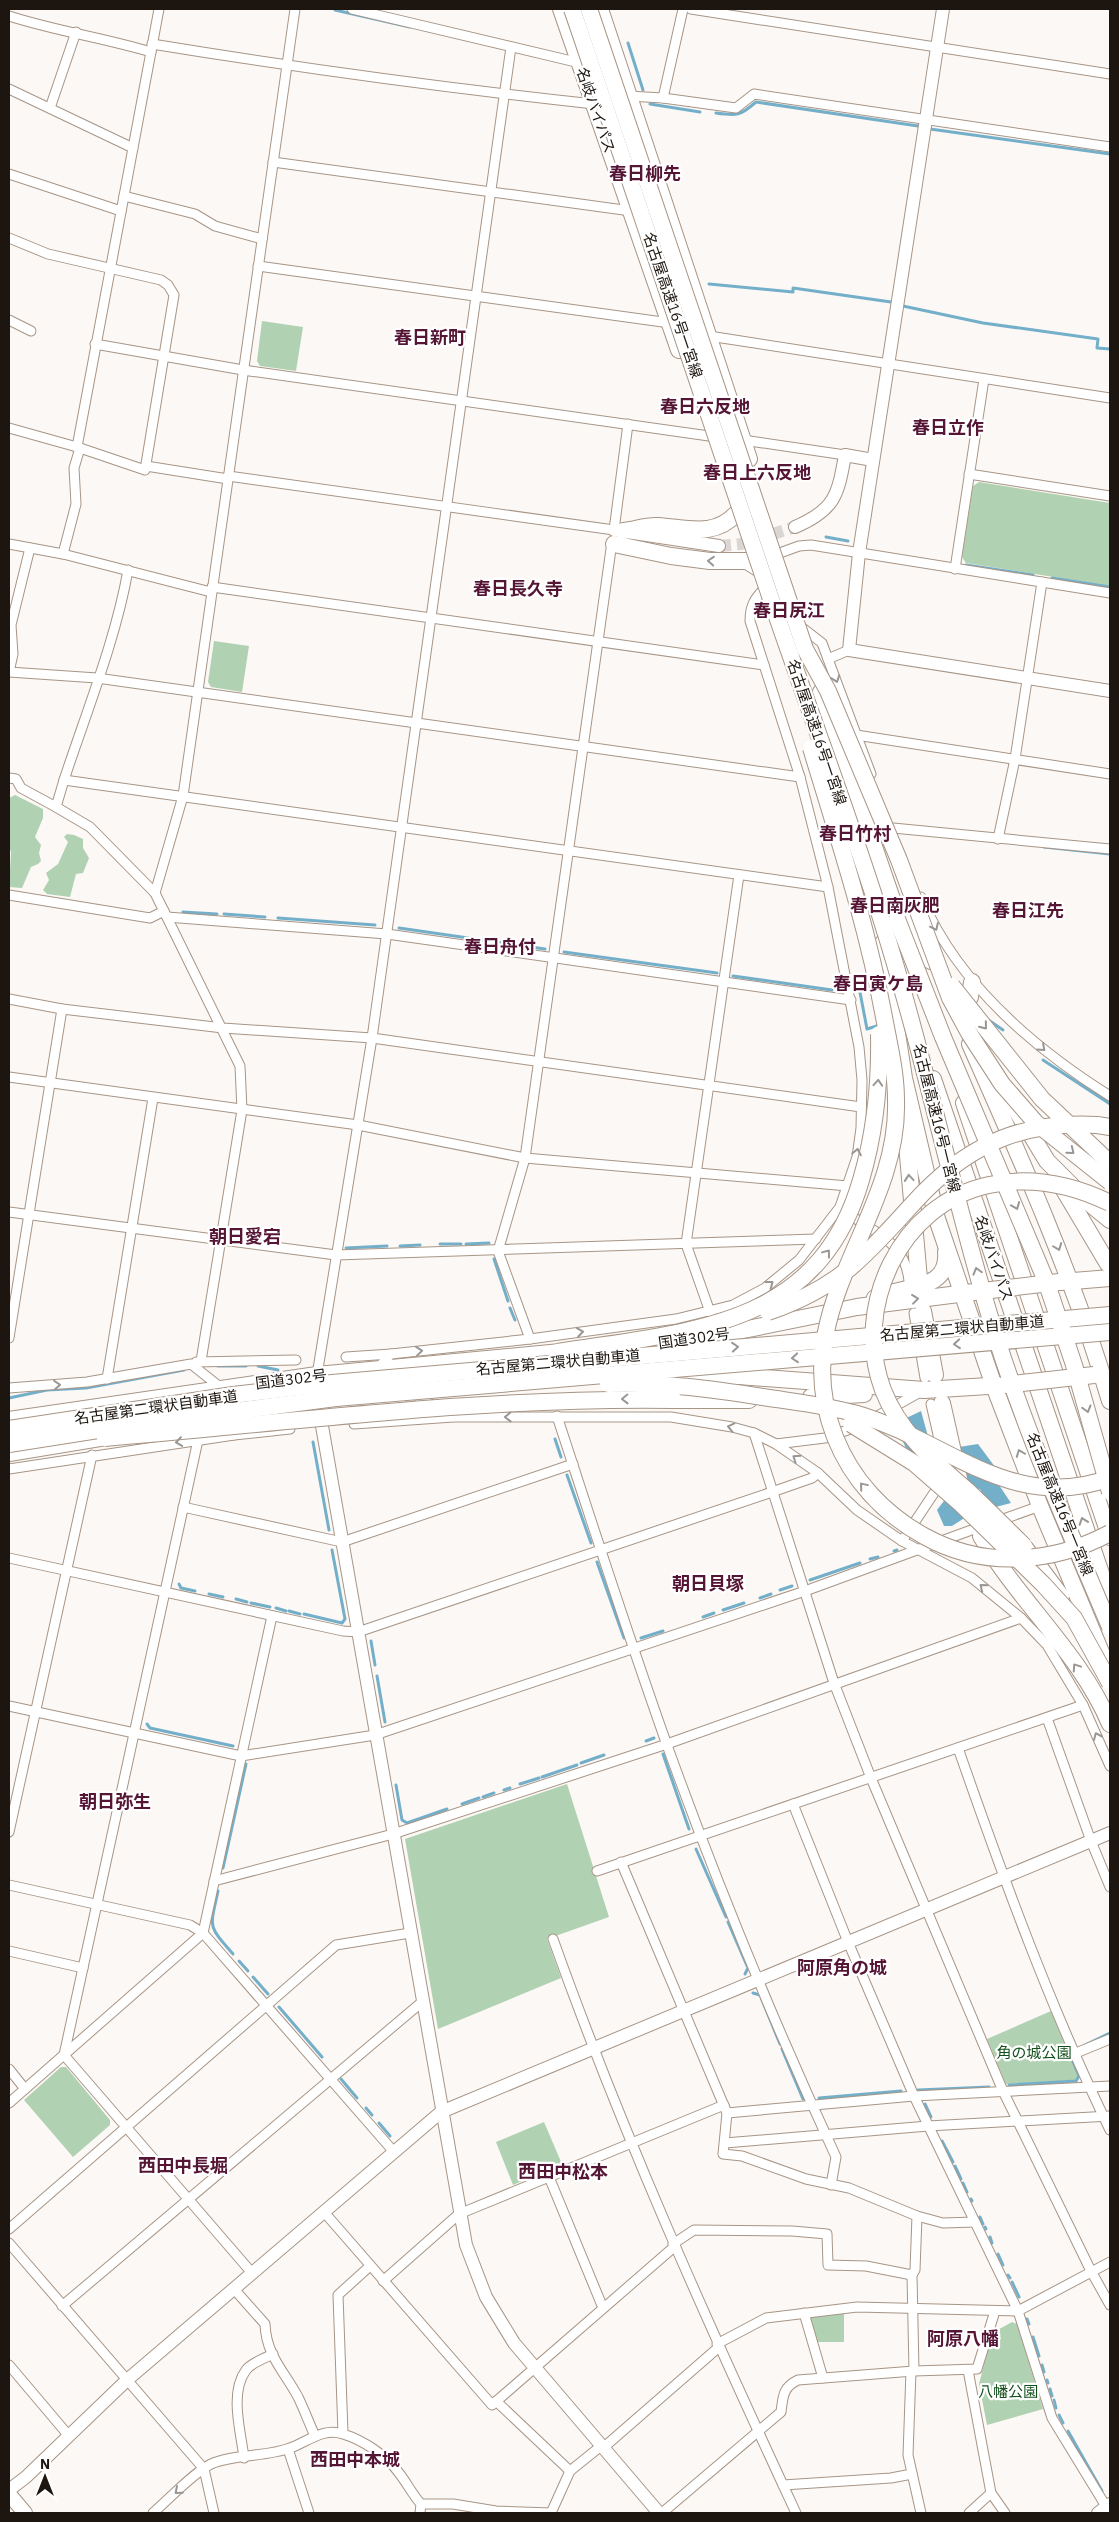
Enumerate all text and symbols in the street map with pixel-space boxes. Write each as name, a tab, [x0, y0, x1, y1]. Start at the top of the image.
street label: 名岐バイパス	[572, 64, 620, 156]
district label: 春日柳先	[609, 162, 681, 185]
street label: 名古屋高速16号一宮線	[639, 230, 707, 380]
district label: 春日新町	[394, 326, 466, 349]
district label: 春日六反地	[660, 395, 750, 418]
district label: 春日立作	[912, 416, 984, 439]
district label: 春日上六反地	[703, 461, 811, 484]
one-way arrow	[707, 555, 715, 566]
district label: 春日長久寺	[473, 577, 563, 600]
district label: 春日尻江	[753, 599, 825, 622]
street label: 名古屋高速16号一宮線	[783, 657, 851, 807]
one-way arrow	[830, 674, 840, 683]
district label: 春日竹村	[819, 822, 891, 845]
district label: 春日南灰肥	[850, 894, 940, 917]
district label: 春日江先	[992, 899, 1064, 922]
one-way arrow	[929, 922, 939, 931]
district label: 春日舟付	[464, 935, 536, 958]
district label: 春日寅ケ島	[833, 972, 923, 995]
one-way arrow	[979, 1021, 988, 1030]
street label: 名古屋高速16号一宮線	[909, 1041, 965, 1195]
one-way arrow	[1037, 1042, 1046, 1051]
one-way arrow	[872, 1079, 883, 1087]
one-way arrow	[1065, 1146, 1074, 1154]
one-way arrow	[851, 1148, 862, 1157]
one-way arrow	[904, 1174, 915, 1182]
one-way arrow	[1009, 1201, 1020, 1210]
street label: 名岐バイパス	[970, 1212, 1018, 1304]
district label: 朝日愛宕	[209, 1225, 281, 1248]
one-way arrow	[1052, 1242, 1062, 1251]
one-way arrow	[821, 1250, 829, 1259]
one-way arrow	[972, 1267, 982, 1275]
one-way arrow	[764, 1282, 773, 1290]
one-way arrow	[912, 1294, 920, 1305]
street label: 名古屋第二環状自動車道	[879, 1311, 1045, 1345]
street label: 国道302号	[657, 1324, 731, 1352]
one-way arrow	[577, 1327, 585, 1338]
one-way arrow	[953, 1339, 961, 1350]
one-way arrow	[731, 1342, 739, 1353]
street label: 名古屋第二環状自動車道	[475, 1345, 641, 1379]
one-way arrow	[415, 1346, 423, 1357]
one-way arrow	[791, 1353, 799, 1364]
street label: 国道302号	[254, 1365, 328, 1393]
one-way arrow	[54, 1379, 62, 1390]
street label: 名古屋第二環状自動車道	[73, 1386, 239, 1428]
one-way arrow	[621, 1394, 629, 1405]
one-way arrow	[1081, 1404, 1091, 1413]
one-way arrow	[504, 1412, 512, 1422]
one-way arrow	[726, 1422, 735, 1433]
street label: 名古屋高速16号一宮線	[1023, 1430, 1097, 1578]
one-way arrow	[175, 1437, 183, 1447]
one-way arrow	[1016, 1449, 1026, 1458]
one-way arrow	[792, 1455, 801, 1464]
one-way arrow	[860, 1482, 869, 1491]
one-way arrow	[1079, 1517, 1089, 1526]
district label: 朝日貝塚	[672, 1572, 744, 1595]
one-way arrow	[980, 1584, 989, 1593]
one-way arrow	[1073, 1663, 1082, 1673]
one-way arrow	[1092, 1732, 1103, 1741]
district label: 朝日弥生	[79, 1790, 151, 1813]
district label: 阿原角の城	[797, 1956, 887, 1979]
park label: 角の城公園	[996, 2043, 1072, 2062]
district label: 西田中長堀	[138, 2154, 228, 2177]
district label: 西田中松本	[518, 2160, 608, 2183]
district label: 阿原八幡	[927, 2327, 999, 2350]
park label: 八幡公園	[978, 2382, 1038, 2401]
district label: 西田中本城	[310, 2448, 400, 2471]
north arrow	[20, 2452, 70, 2502]
text: N	[40, 2455, 50, 2473]
one-way arrow	[175, 2486, 184, 2495]

